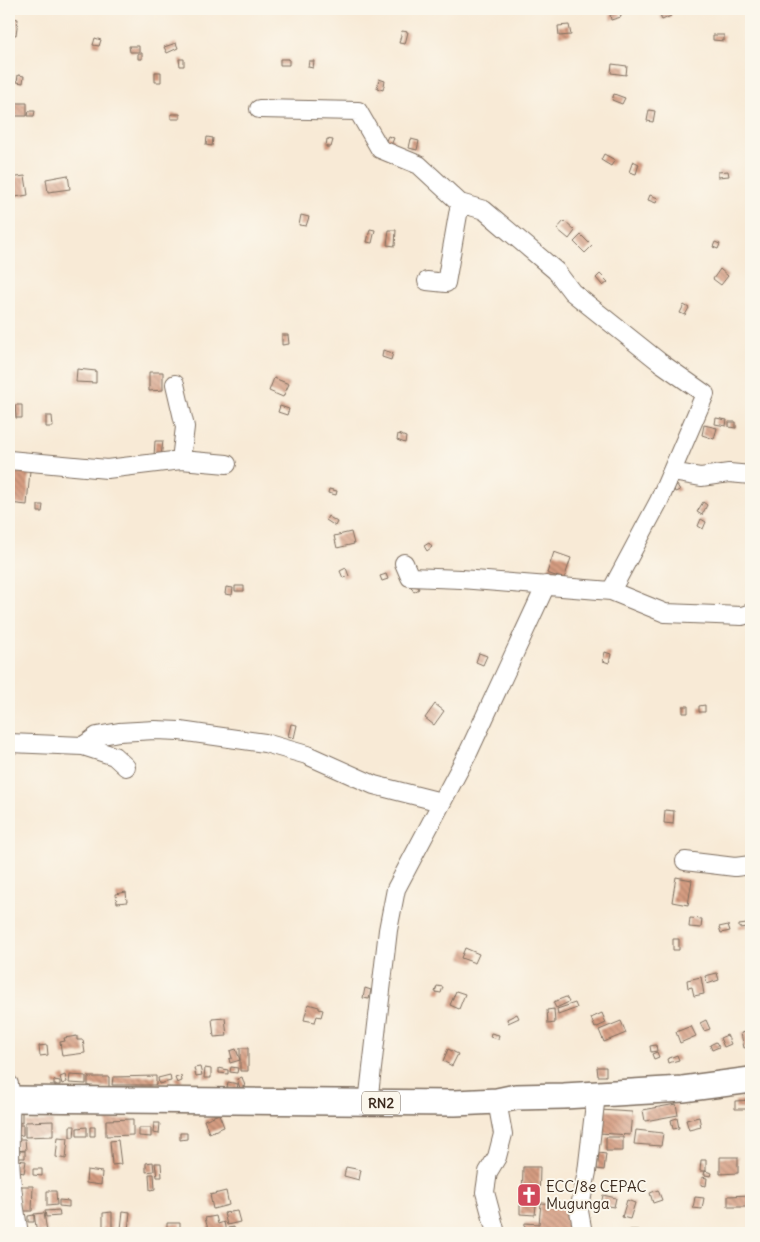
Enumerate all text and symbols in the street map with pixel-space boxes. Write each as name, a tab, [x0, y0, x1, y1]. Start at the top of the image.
road number: RN2	[362, 1092, 400, 1114]
place label: ECC/8e CEPAC Mugunga	[546, 1177, 647, 1213]
church icon: ECC/8e CEPAC Mugunga	[516, 1182, 542, 1208]

